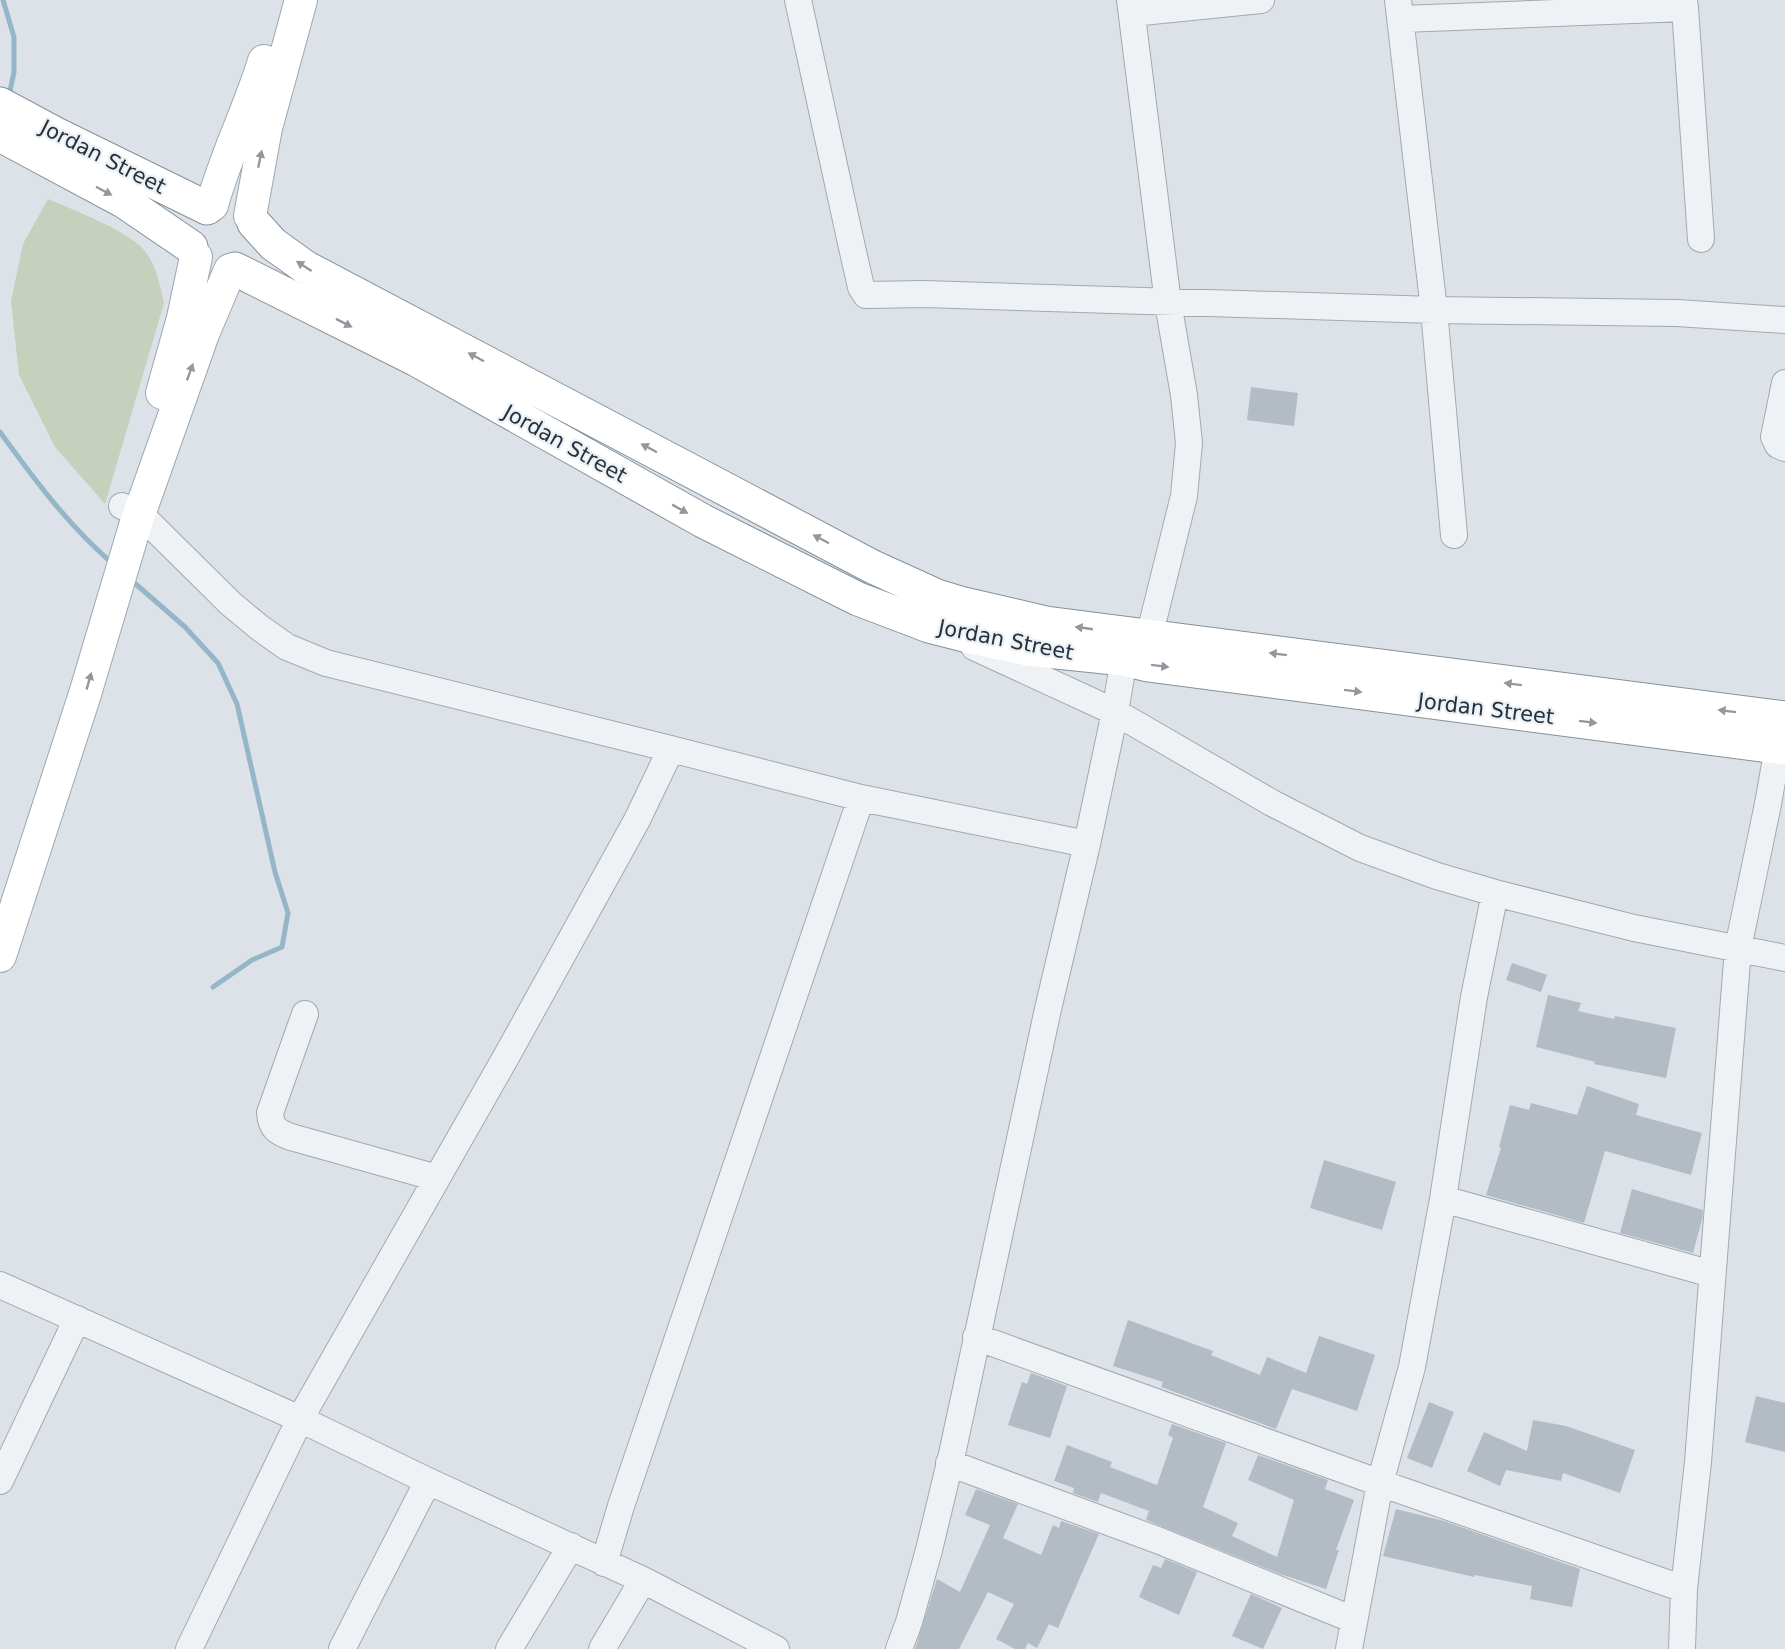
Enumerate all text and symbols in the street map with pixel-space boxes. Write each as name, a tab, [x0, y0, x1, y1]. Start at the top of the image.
street label: Jordan Street	[35, 114, 170, 199]
one-way arrow	[256, 149, 265, 168]
one-way arrow	[96, 186, 113, 196]
one-way arrow	[296, 260, 312, 271]
one-way arrow	[336, 318, 353, 328]
one-way arrow	[468, 352, 485, 362]
one-way arrow	[185, 362, 195, 380]
street label: Jordan Street	[497, 399, 631, 488]
one-way arrow	[640, 443, 657, 453]
one-way arrow	[672, 504, 689, 514]
one-way arrow	[812, 534, 829, 544]
street label: Jordan Street	[934, 615, 1076, 665]
one-way arrow	[1075, 624, 1094, 633]
one-way arrow	[1268, 649, 1287, 658]
one-way arrow	[1150, 662, 1169, 671]
one-way arrow	[85, 672, 94, 690]
one-way arrow	[1503, 679, 1522, 688]
one-way arrow	[1343, 687, 1362, 696]
street label: Jordan Street	[1414, 688, 1556, 729]
one-way arrow	[1717, 706, 1736, 716]
one-way arrow	[1578, 718, 1597, 727]

